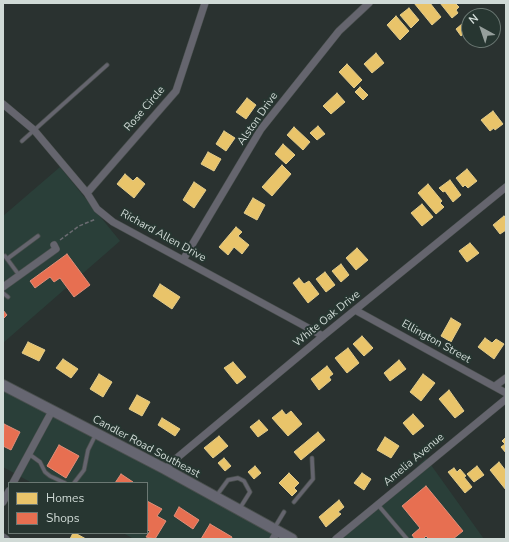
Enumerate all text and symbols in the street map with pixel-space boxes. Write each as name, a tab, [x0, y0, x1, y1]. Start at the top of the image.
north arrow	[461, 8, 501, 48]
text: N	[466, 11, 482, 28]
street label: Rose Circle	[122, 84, 168, 134]
street label: Alston Drive	[235, 90, 281, 148]
street label: Richard Allen Drive	[118, 207, 208, 265]
street label: White Oak Drive	[291, 288, 363, 350]
street label: Ellington Street	[399, 318, 473, 366]
street label: Candler Road Southeast	[90, 413, 202, 481]
street label: Amelia Avenue	[381, 431, 447, 489]
legend	[8, 482, 148, 534]
text: Homes	[46, 490, 84, 506]
text: Shops	[46, 510, 80, 526]

